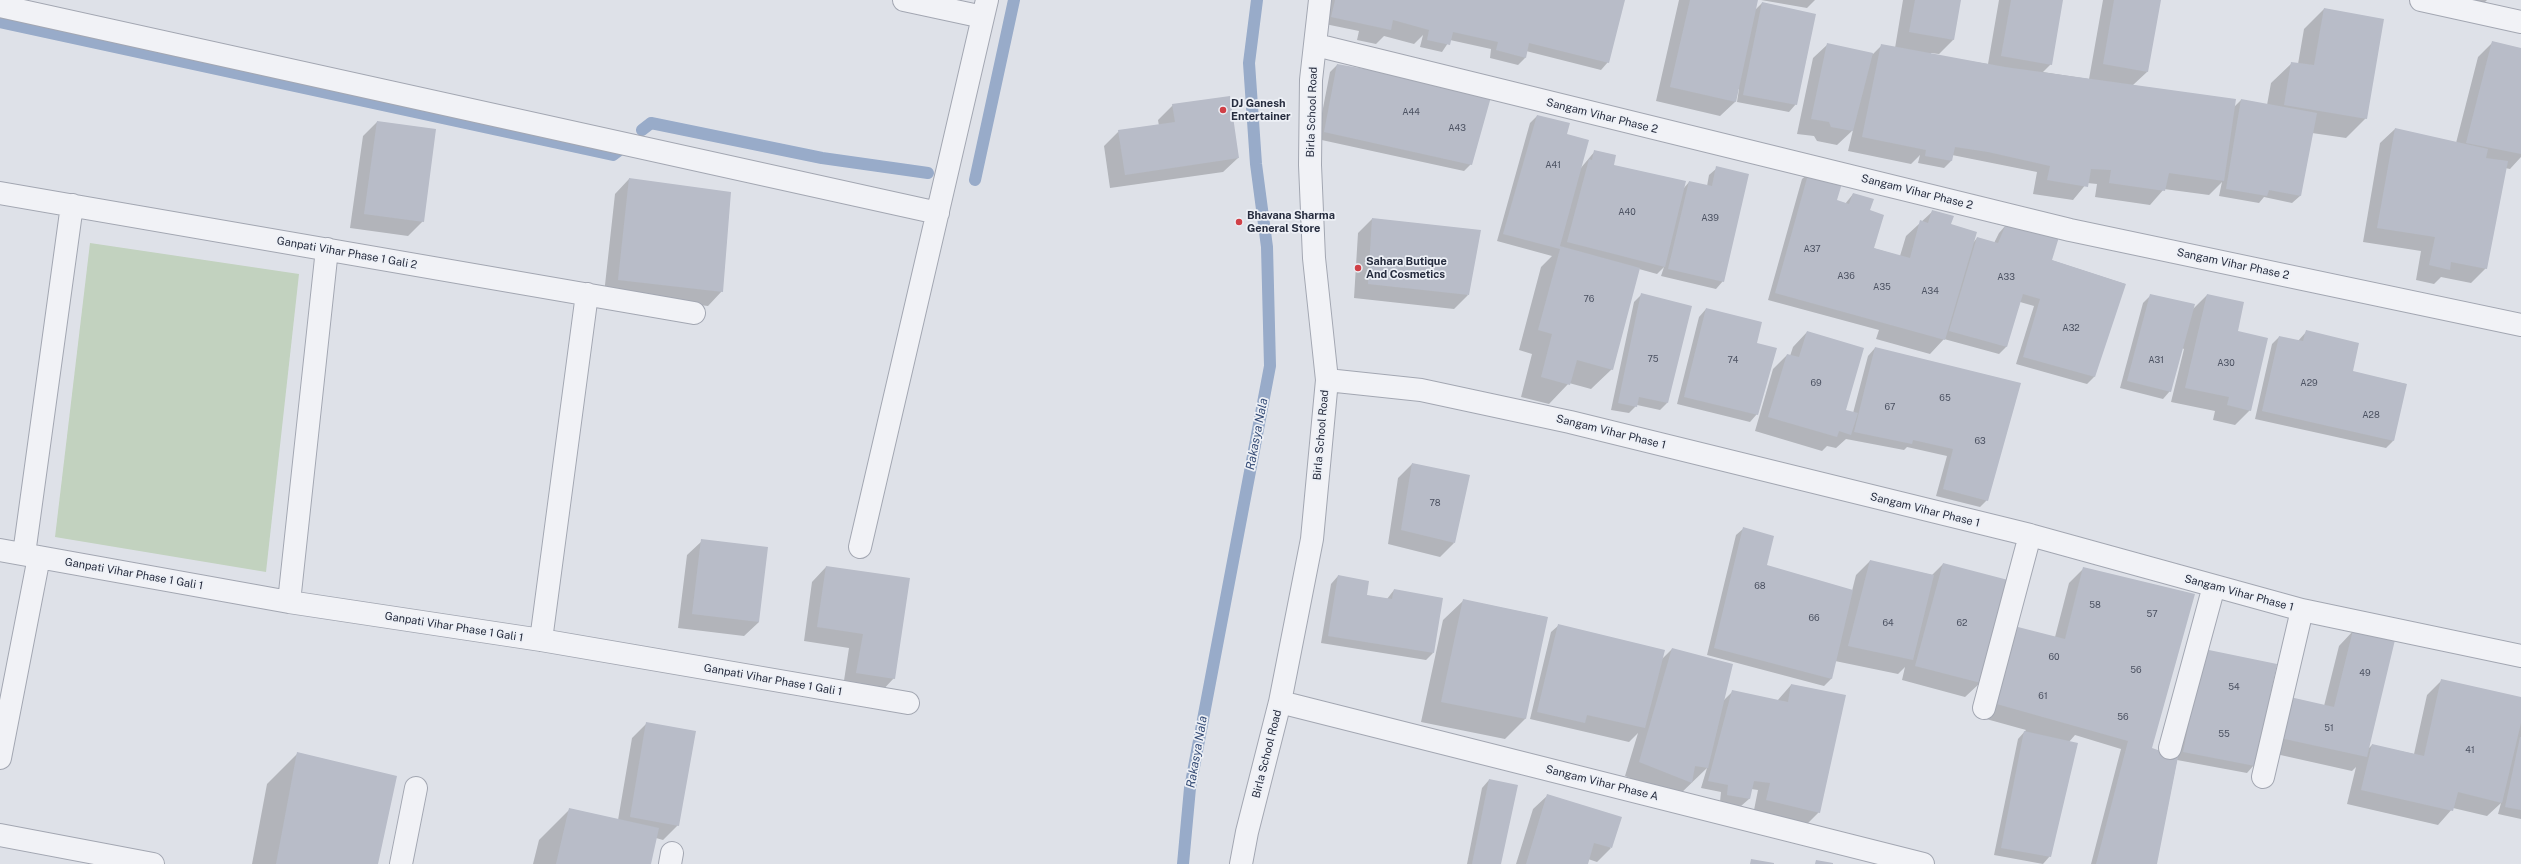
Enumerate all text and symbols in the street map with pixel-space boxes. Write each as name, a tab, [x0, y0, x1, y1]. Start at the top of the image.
street label: Birla School Road	[1304, 66, 1320, 158]
street label: Sangam Vihar Phase 2	[1545, 96, 1659, 136]
place label: DJ Ganesh Entertainer	[1231, 97, 1291, 123]
marker: DJ Ganesh Entertainer	[1218, 105, 1228, 115]
house number: A44	[1402, 107, 1420, 117]
house number: A43	[1448, 123, 1466, 133]
house number: A41	[1545, 160, 1561, 170]
street label: Sangam Vihar Phase 2	[1860, 172, 1974, 212]
house number: A40	[1618, 207, 1636, 217]
place label: Bhavana Sharma General Store	[1247, 209, 1335, 235]
house number: A39	[1701, 213, 1719, 223]
marker: Bhavana Sharma General Store	[1234, 217, 1244, 227]
street label: Ganpati Vihar Phase 1 Gali 2	[276, 234, 418, 272]
house number: A37	[1803, 244, 1821, 254]
street label: Sangam Vihar Phase 2	[2176, 246, 2290, 282]
place label: Sahara Butique And Cosmetics	[1366, 255, 1447, 281]
marker: Sahara Butique And Cosmetics	[1353, 263, 1363, 273]
house number: A36	[1837, 271, 1855, 281]
house number: A33	[1997, 272, 2015, 282]
house number: A35	[1873, 282, 1891, 292]
house number: A34	[1921, 286, 1939, 296]
house number: 76	[1584, 294, 1594, 304]
house number: A32	[2062, 323, 2080, 333]
house number: 75	[1647, 354, 1659, 364]
house number: 74	[1728, 355, 1738, 365]
house number: A31	[2148, 355, 2164, 365]
house number: A30	[2217, 358, 2235, 368]
house number: 69	[1810, 378, 1822, 388]
house number: A29	[2300, 378, 2318, 388]
street label: Birla School Road	[1310, 389, 1332, 481]
house number: 65	[1939, 393, 1951, 403]
water label: Rakasya Nala	[1243, 397, 1271, 471]
house number: 67	[1885, 402, 1895, 412]
house number: A28	[2362, 410, 2380, 420]
street label: Sangam Vihar Phase 1	[1555, 412, 1667, 452]
house number: 63	[1974, 436, 1986, 446]
street label: Sangam Vihar Phase 1	[1869, 490, 1981, 530]
house number: 78	[1429, 498, 1441, 508]
street label: Ganpati Vihar Phase 1 Gali 1	[64, 555, 204, 593]
street label: Sangam Vihar Phase 1	[2183, 572, 2295, 614]
house number: 68	[1754, 581, 1766, 591]
house number: 58	[2089, 600, 2101, 610]
house number: 57	[2146, 609, 2158, 619]
street label: Ganpati Vihar Phase 1 Gali 1	[384, 610, 524, 644]
house number: 66	[1808, 613, 1820, 623]
house number: 64	[1882, 618, 1894, 628]
house number: 62	[1957, 618, 1967, 628]
house number: 60	[2048, 652, 2060, 662]
street label: Ganpati Vihar Phase 1 Gali 1	[703, 661, 843, 699]
house number: 56	[2130, 665, 2142, 675]
house number: 49	[2359, 668, 2371, 678]
house number: 54	[2228, 682, 2240, 692]
house number: 61	[2038, 691, 2048, 701]
street label: Birla School Road	[1250, 708, 1284, 800]
house number: 56	[2117, 712, 2129, 722]
water label: Rakasya Nala	[1184, 715, 1210, 789]
house number: 51	[2324, 723, 2334, 733]
house number: 55	[2218, 729, 2230, 739]
house number: 41	[2465, 745, 2475, 755]
street label: Sangam Vihar Phase A	[1544, 763, 1660, 803]

